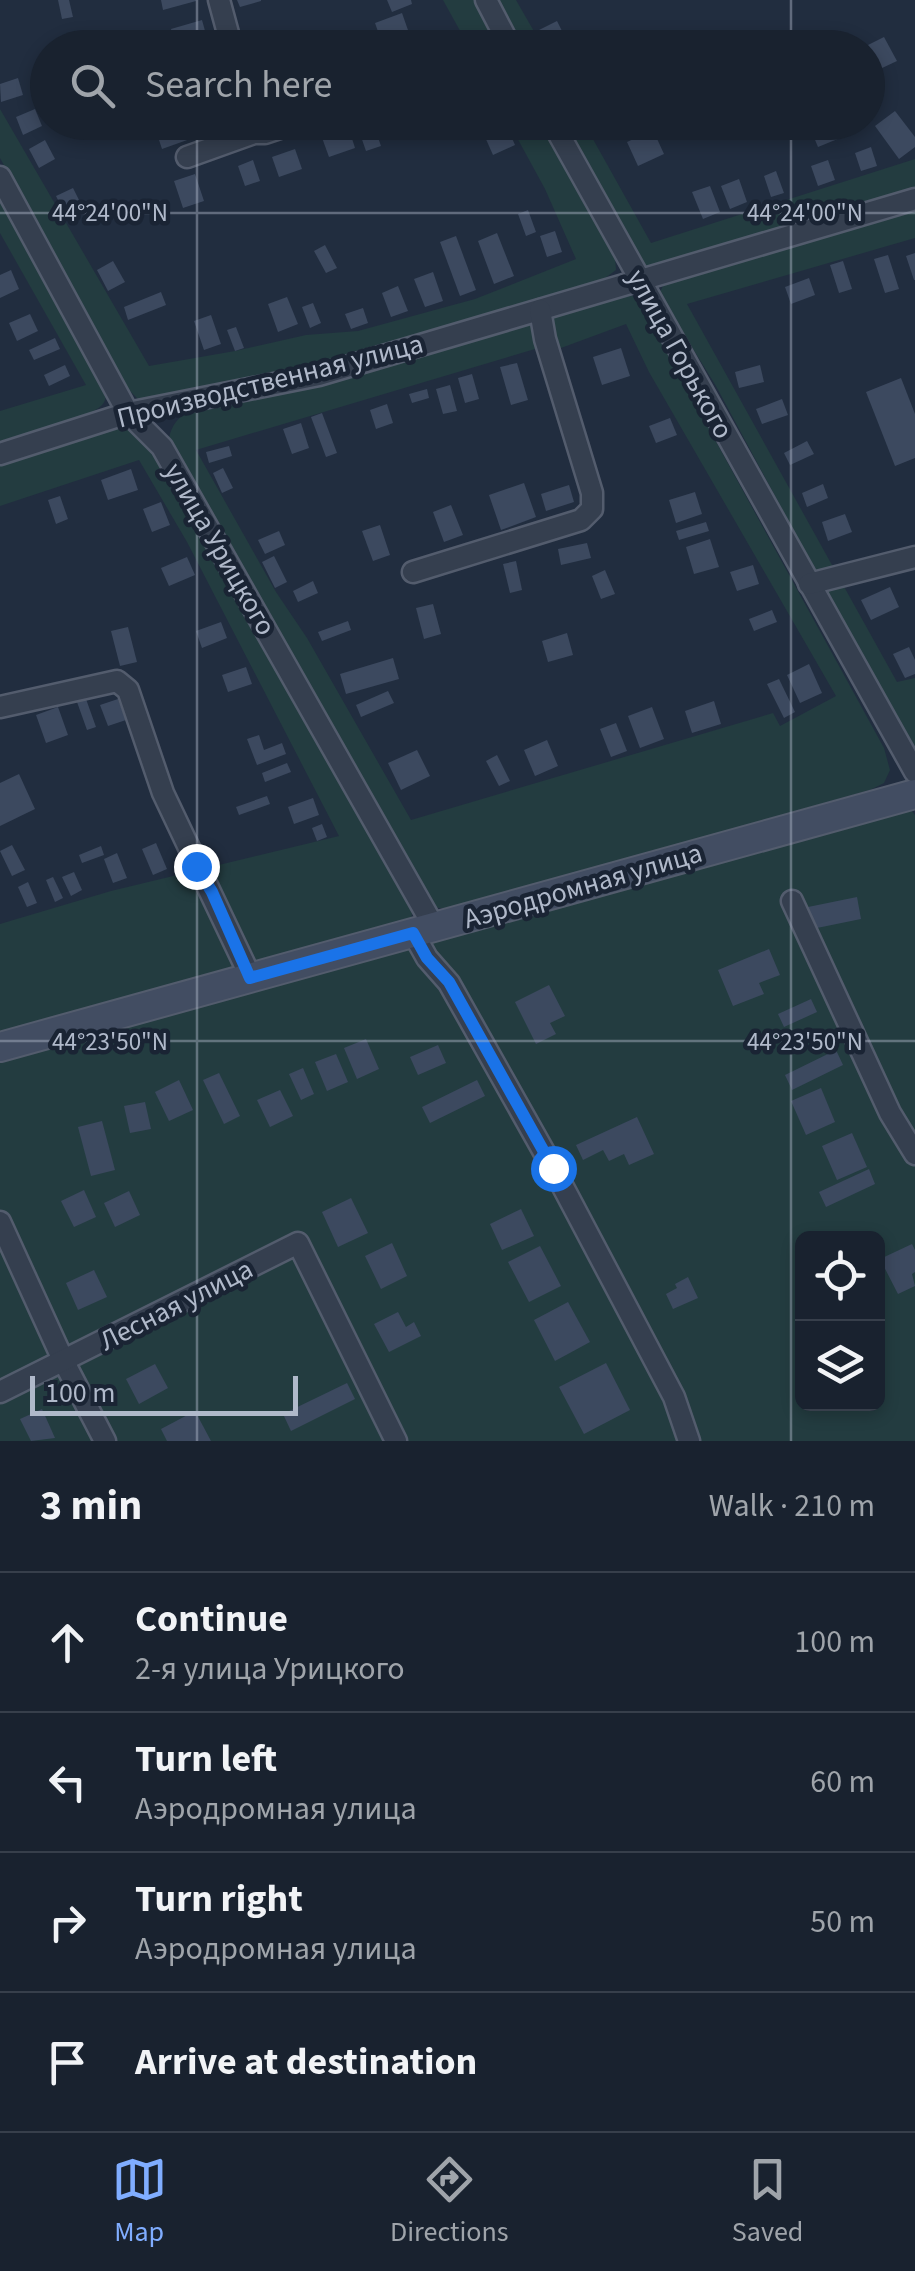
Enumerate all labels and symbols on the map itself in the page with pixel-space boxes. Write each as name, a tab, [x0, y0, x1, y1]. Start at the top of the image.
text: 44°24'00"N	[52, 195, 168, 231]
text: 44°24'00"N	[747, 195, 863, 231]
street label: улица Горького	[617, 262, 743, 446]
street label: Производственная улица	[113, 324, 427, 438]
street label: улица Урицкого	[154, 455, 286, 643]
street label: Аэродромная улица	[459, 833, 707, 939]
route end	[174, 844, 220, 890]
text: 44°23'50"N	[52, 1024, 168, 1060]
text: 44°23'50"N	[747, 1024, 863, 1060]
route start	[531, 1146, 577, 1192]
street label: Лесная улица	[92, 1249, 260, 1361]
scale bar	[30, 1371, 298, 1416]

